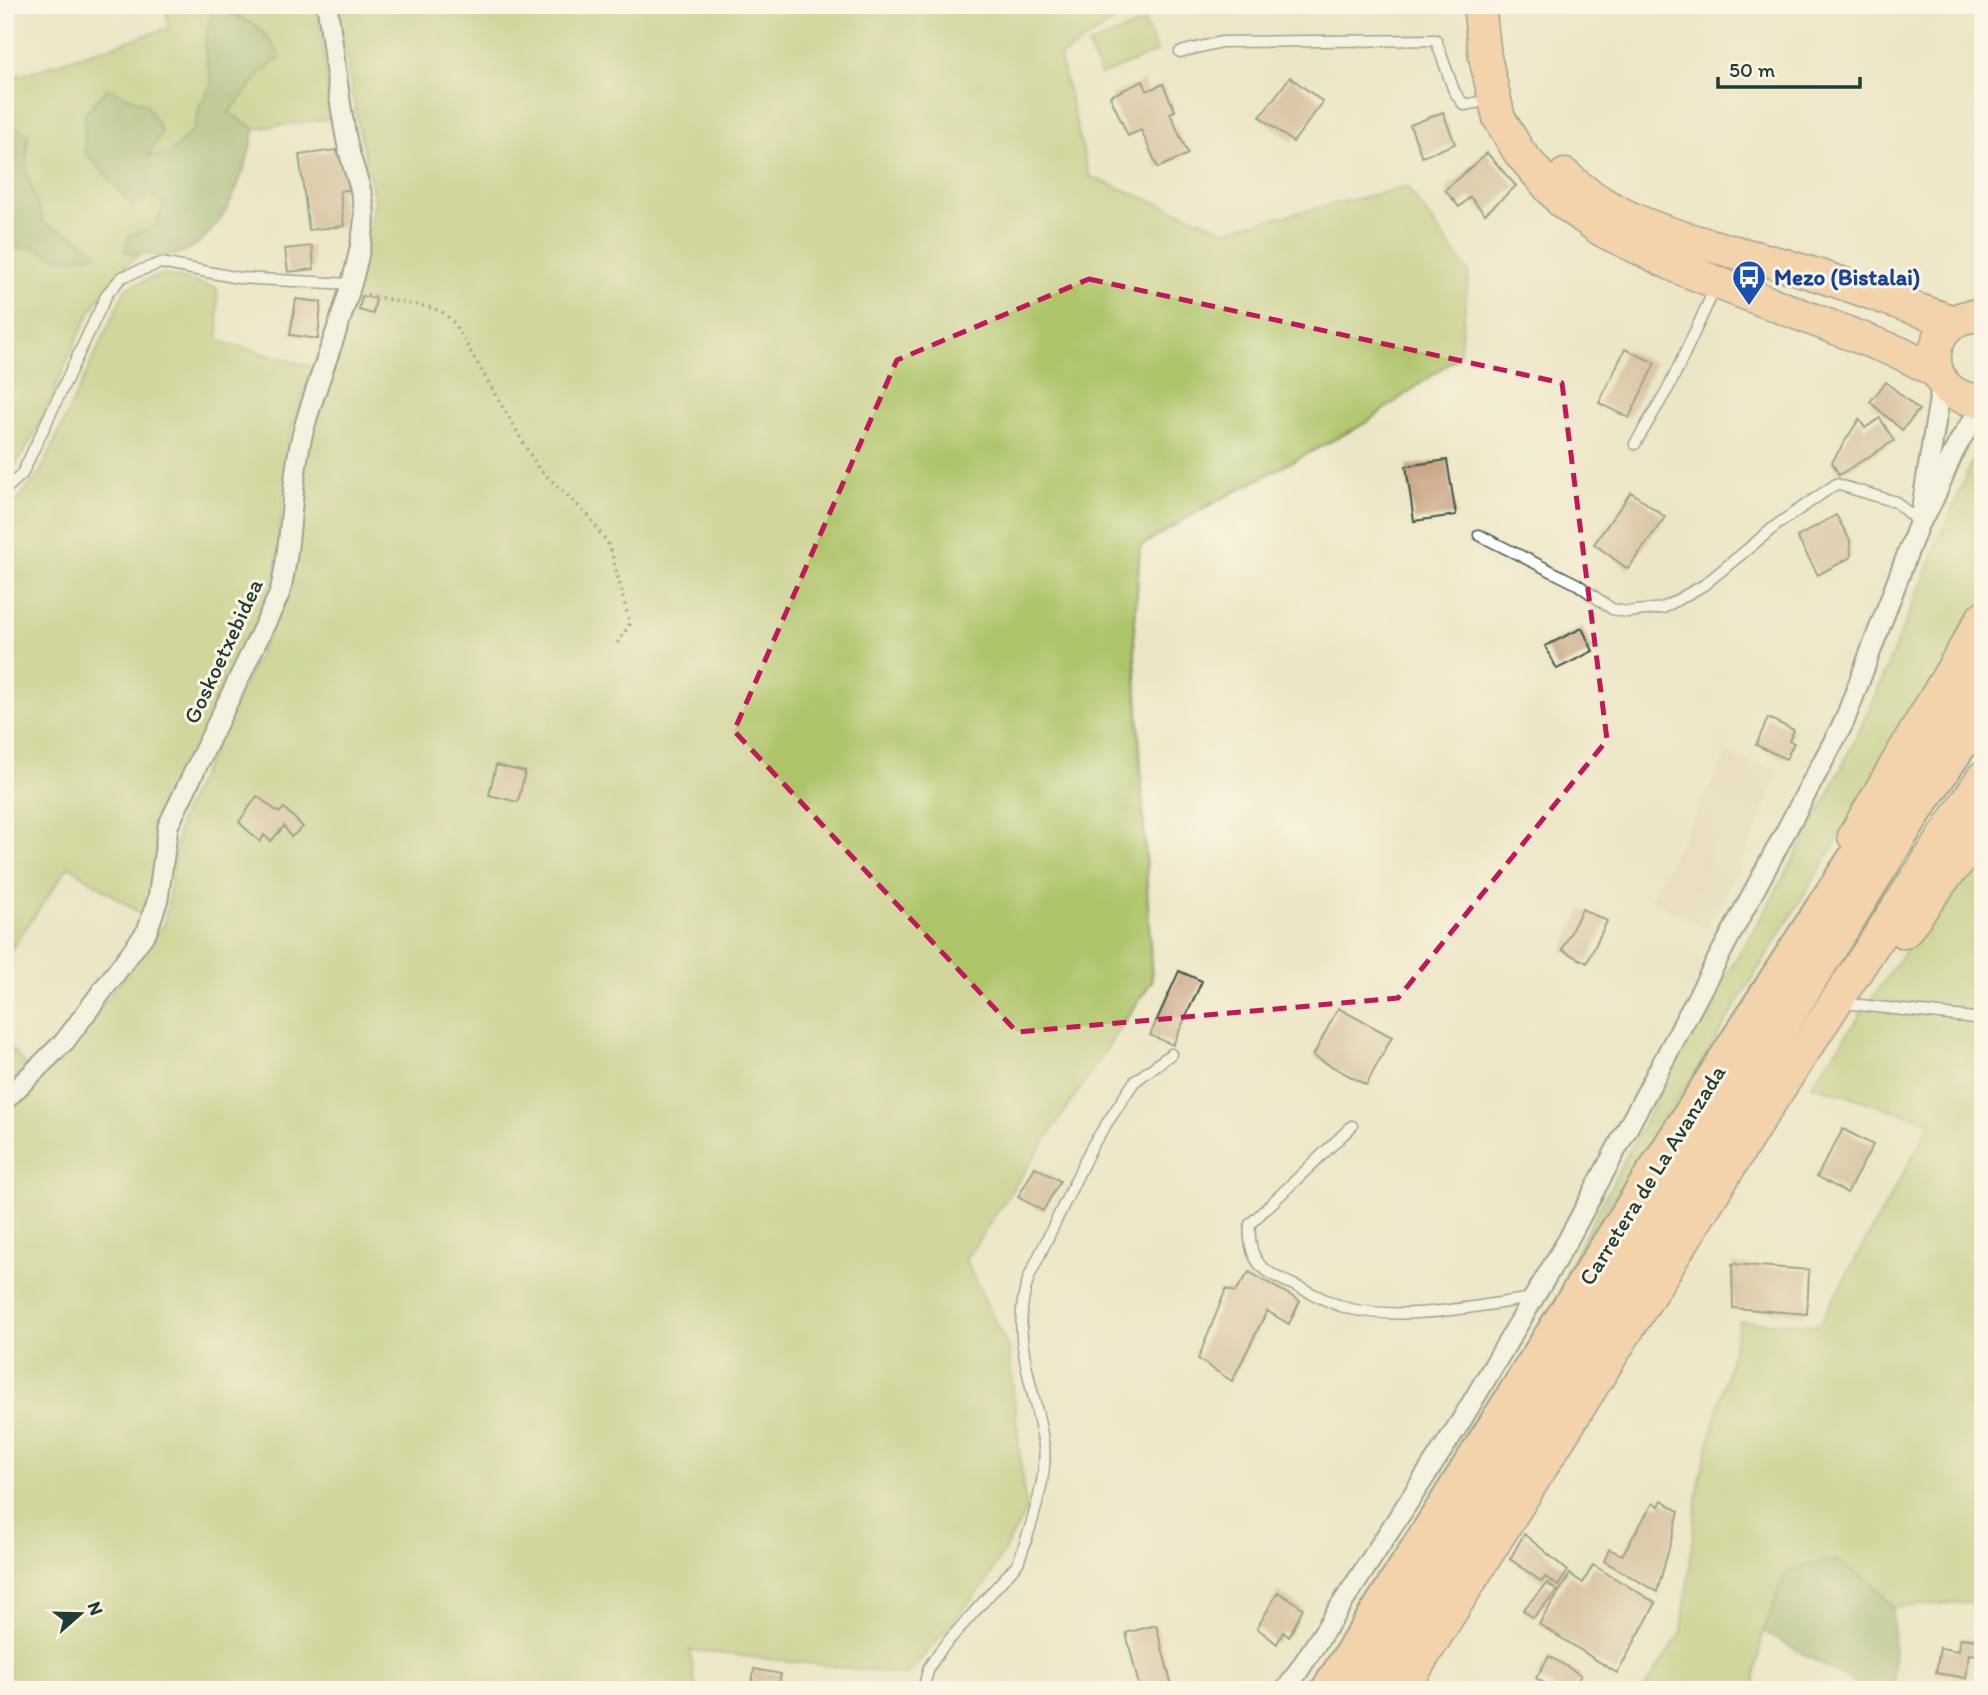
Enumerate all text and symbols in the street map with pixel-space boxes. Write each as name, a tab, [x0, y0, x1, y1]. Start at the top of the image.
scale bar	[1718, 46, 1860, 90]
text: 50 m	[1729, 57, 1776, 82]
bus stop icon: Mezo (Bistalai)	[1730, 258, 1768, 307]
place label: Mezo (Bistalai)	[1774, 263, 1920, 291]
street label: Goskoetxebidea	[177, 574, 269, 728]
street label: Carretera de La Avanzada	[1573, 1060, 1731, 1290]
north arrow	[46, 1580, 116, 1650]
text: N	[83, 1598, 109, 1618]

